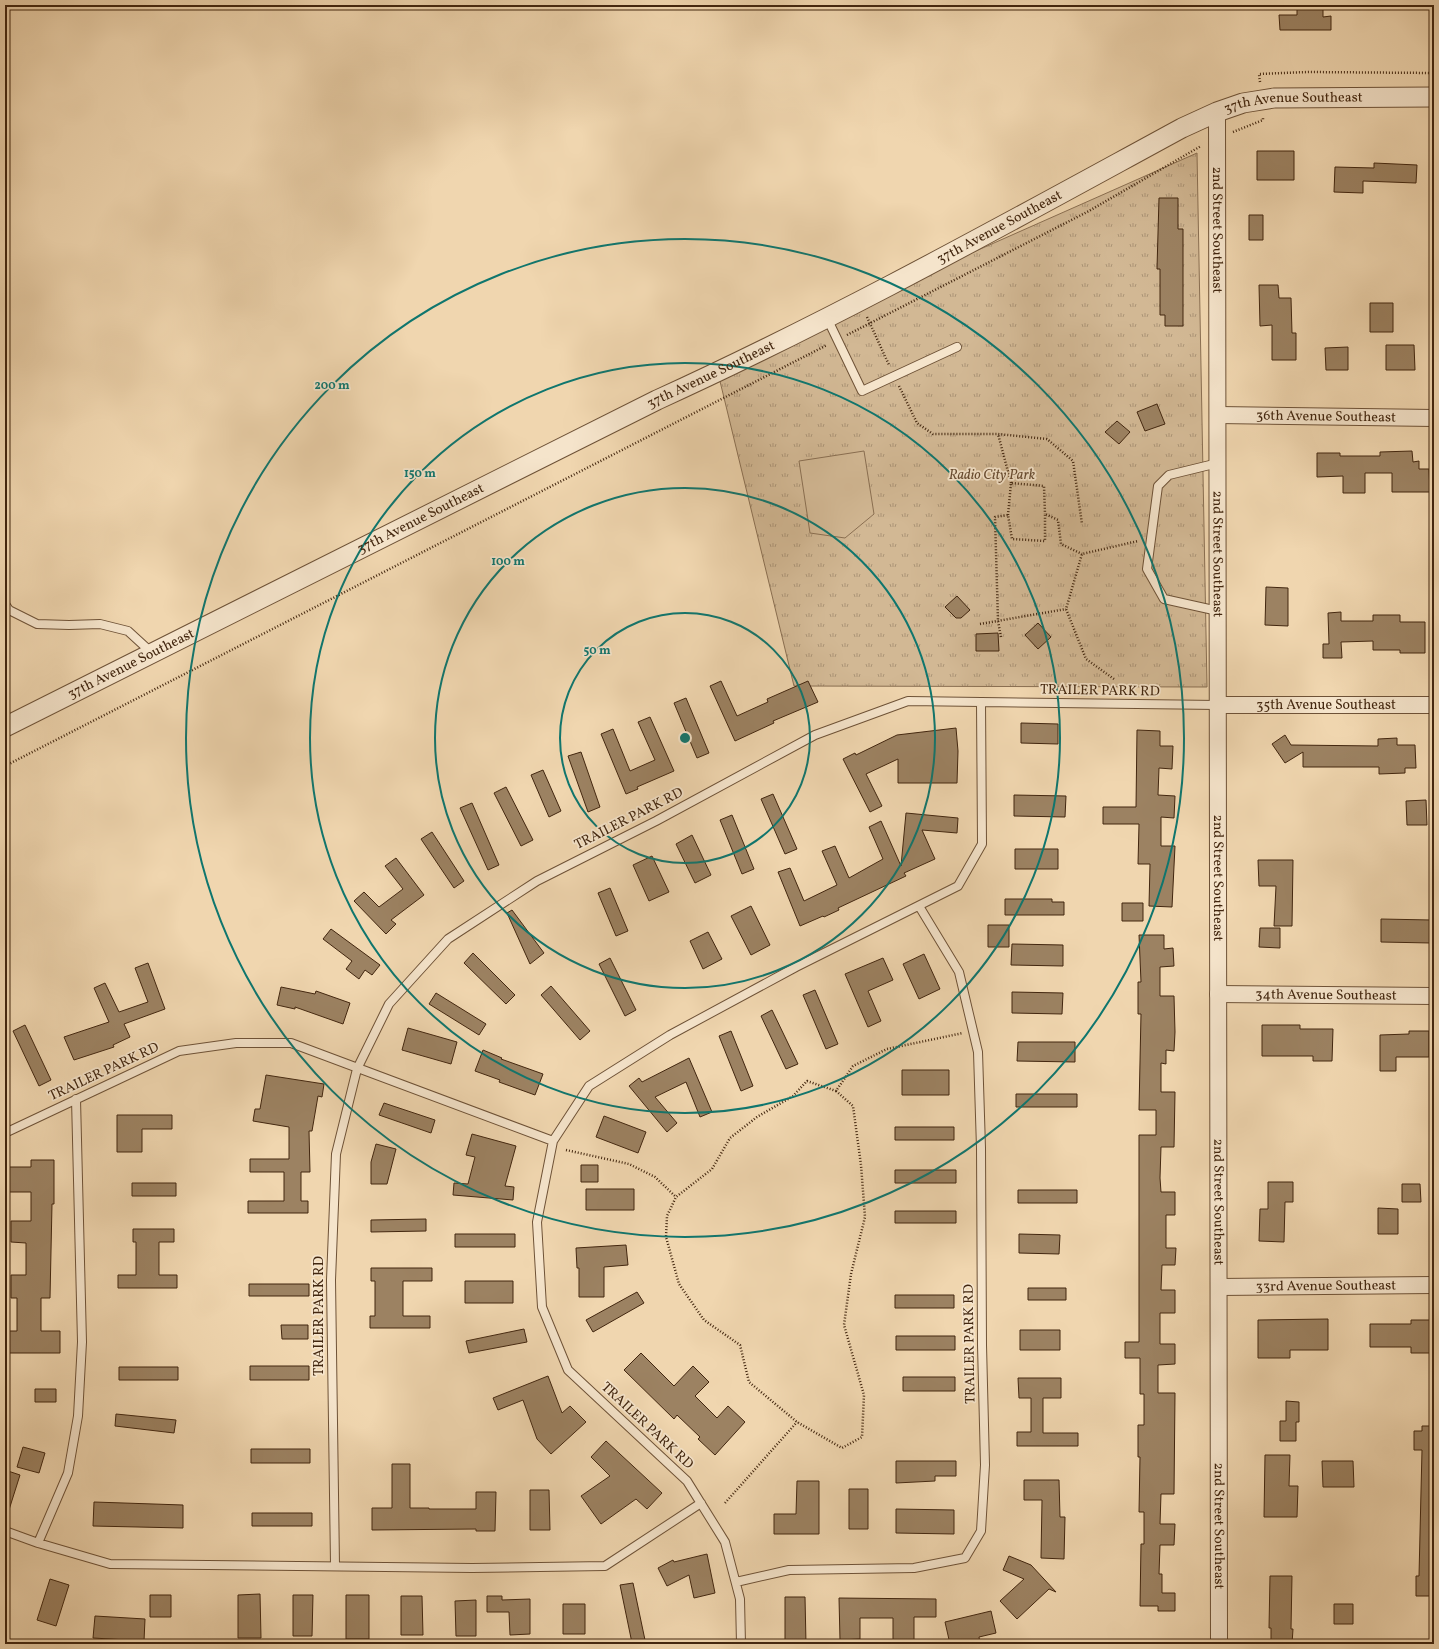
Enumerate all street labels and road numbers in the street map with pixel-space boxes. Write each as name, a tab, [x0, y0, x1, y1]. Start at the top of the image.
street label: 37th Avenue Southeast	[1221, 88, 1363, 118]
street label: 2nd Street Southeast	[1208, 166, 1227, 294]
street label: 37th Avenue Southeast	[933, 186, 1065, 269]
street label: 37th Avenue Southeast	[644, 336, 778, 413]
street label: 36th Avenue Southeast	[1256, 406, 1396, 427]
street label: 37th Avenue Southeast	[354, 479, 487, 558]
street label: 2nd Street Southeast	[1208, 490, 1227, 618]
street label: 37th Avenue Southeast	[64, 624, 198, 704]
street label: TRAILER PARK RD	[1040, 680, 1160, 702]
street label: 35th Avenue Southeast	[1256, 696, 1396, 715]
street label: TRAILER PARK RD	[571, 783, 687, 855]
street label: 2nd Street Southeast	[1208, 814, 1228, 942]
street label: 34th Avenue Southeast	[1255, 985, 1397, 1005]
street label: TRAILER PARK RD	[46, 1038, 162, 1106]
street label: 2nd Street Southeast	[1209, 1138, 1228, 1266]
street label: TRAILER PARK RD	[310, 1256, 329, 1376]
street label: 33rd Avenue Southeast	[1256, 1276, 1396, 1296]
street label: TRAILER PARK RD	[959, 1284, 981, 1404]
street label: TRAILER PARK RD	[597, 1378, 697, 1474]
street label: 2nd Street Southeast	[1209, 1462, 1228, 1590]

